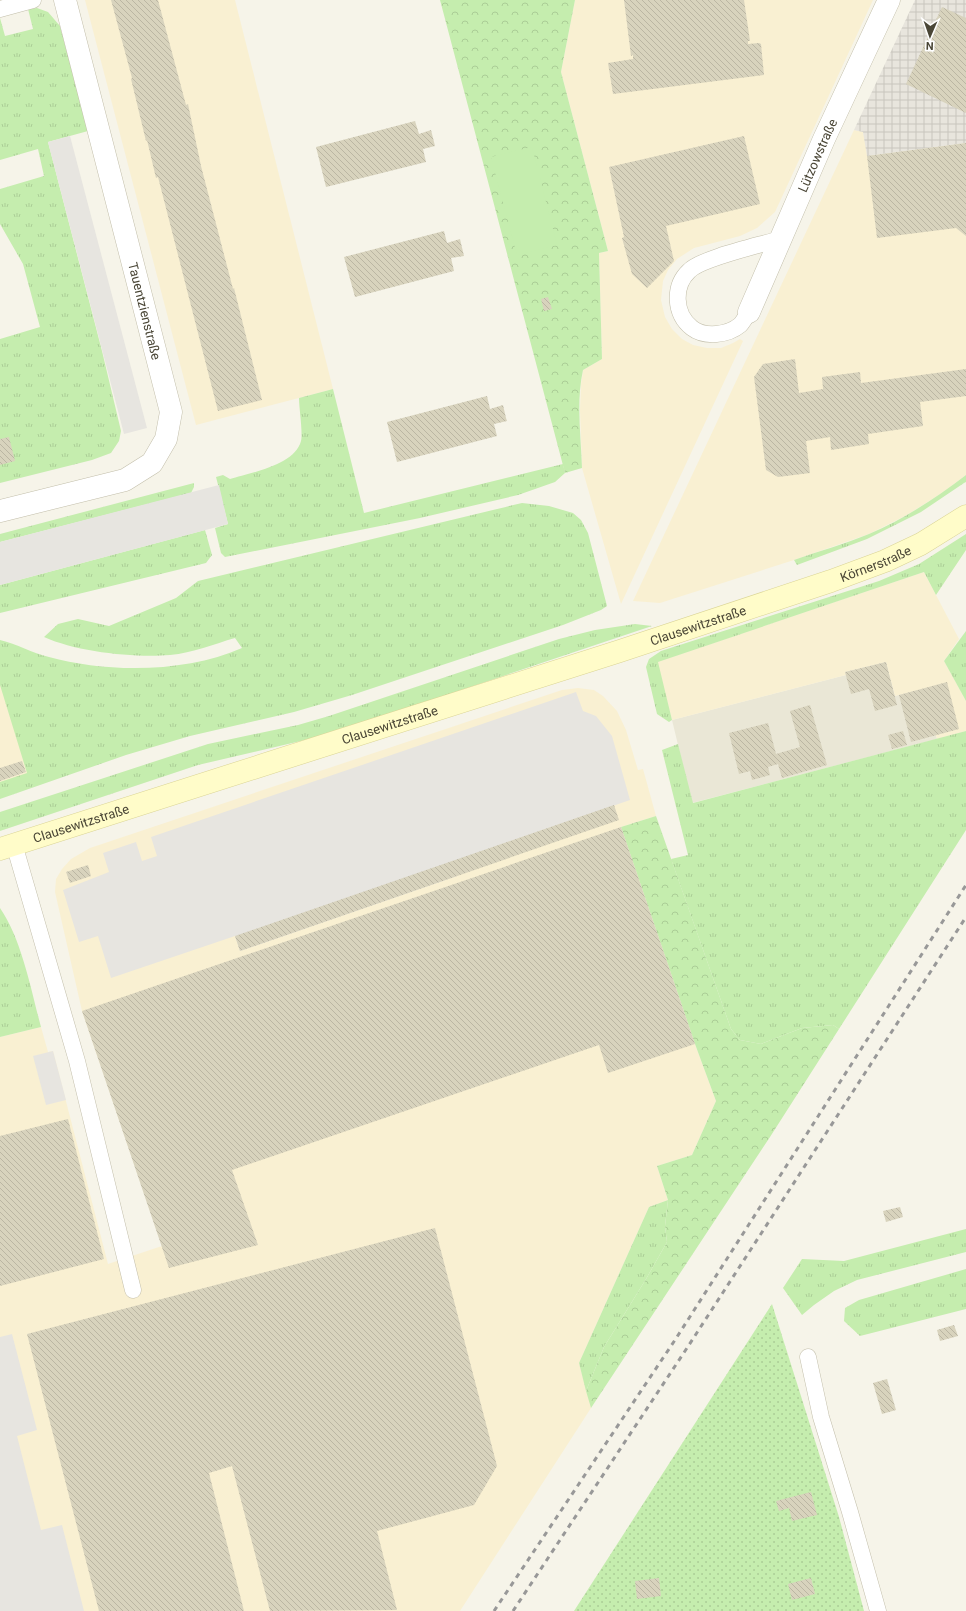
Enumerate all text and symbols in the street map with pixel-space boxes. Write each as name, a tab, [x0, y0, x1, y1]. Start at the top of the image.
north arrow	[910, 16, 950, 56]
text: N	[925, 39, 934, 52]
street label: Lützowstraße	[795, 116, 840, 194]
street label: Tauentzienstraße	[125, 261, 164, 362]
street label: Körnerstraße	[838, 543, 914, 585]
street label: Clausewitzstraße	[648, 603, 748, 648]
street label: Clausewitzstraße	[340, 703, 440, 747]
street label: Clausewitzstraße	[31, 801, 131, 846]

